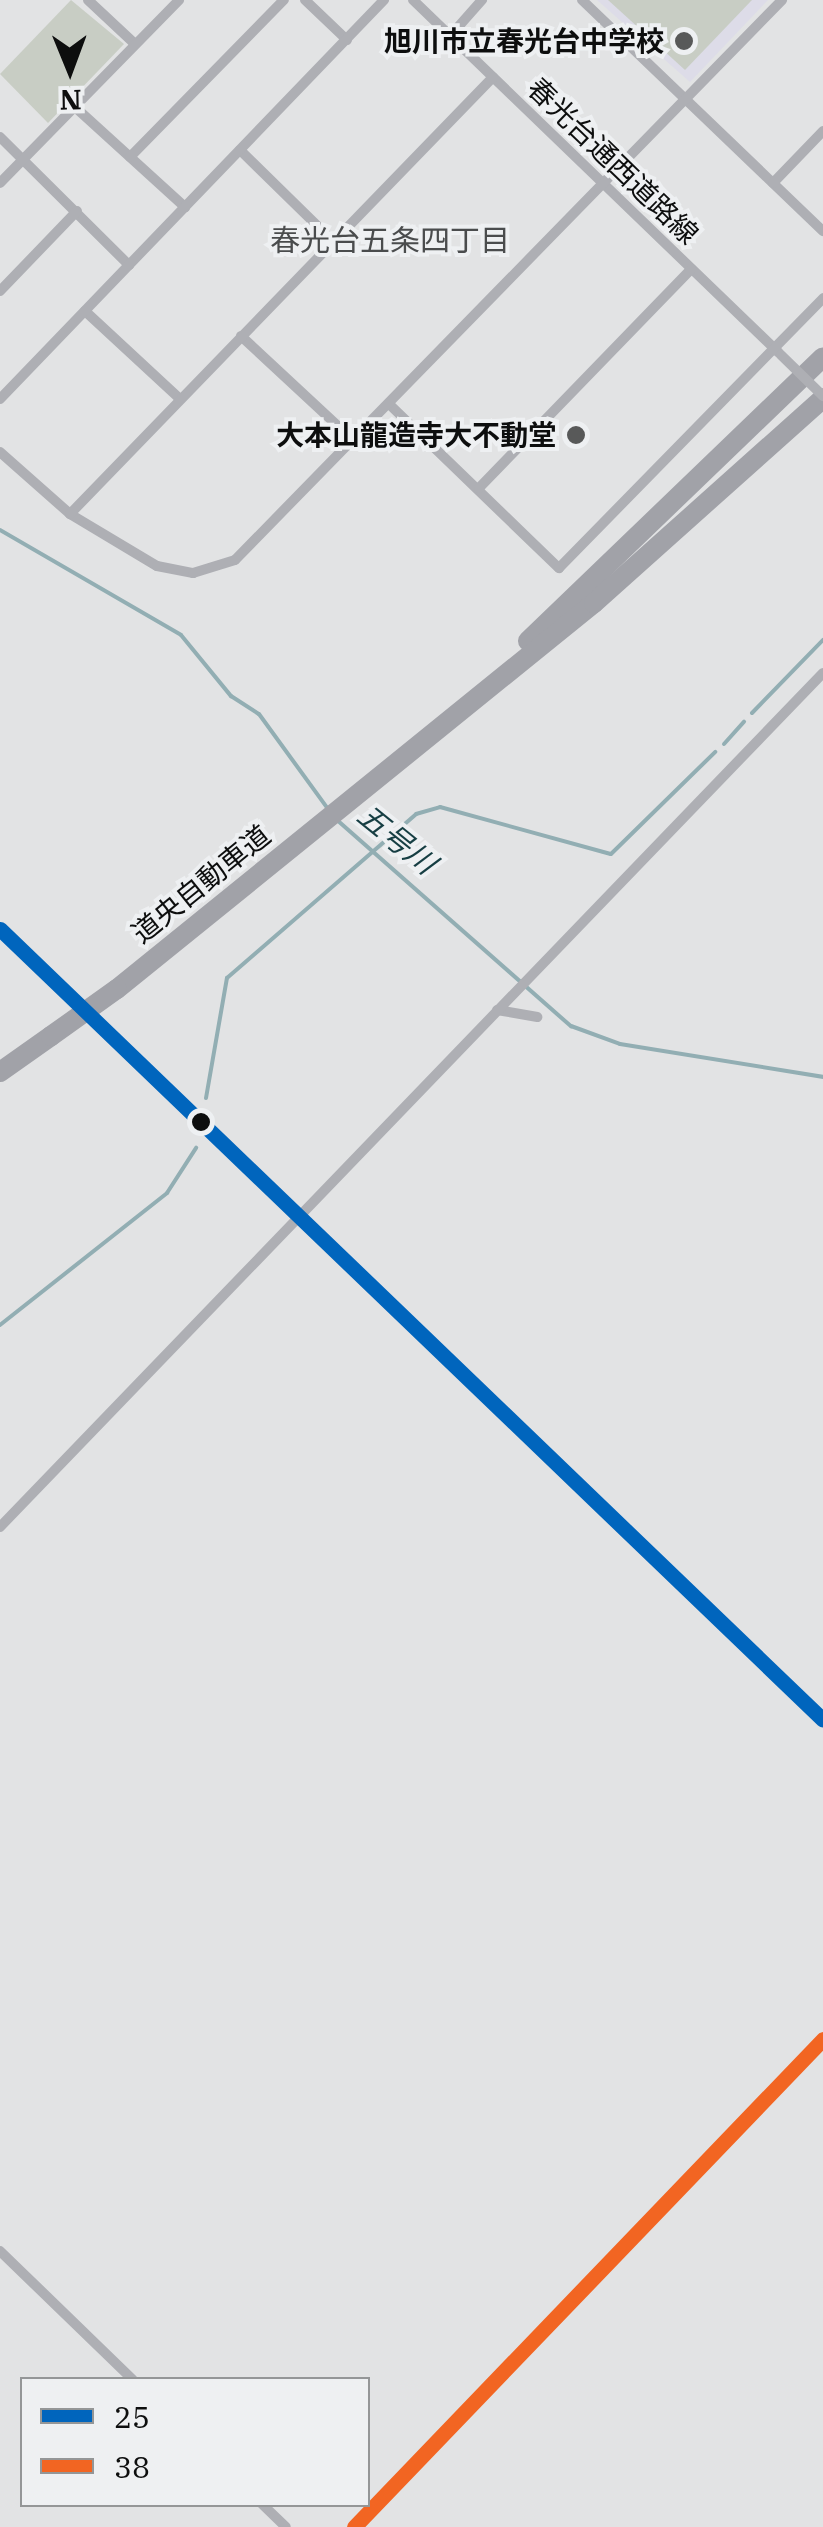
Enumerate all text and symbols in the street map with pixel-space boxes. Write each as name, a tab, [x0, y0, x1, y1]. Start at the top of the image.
north arrow	[20, 20, 120, 120]
place label: 旭川市立春光台中学校	[384, 24, 664, 58]
marker: 旭川市立春光台中学校	[673, 30, 695, 52]
street label: 春光台通西道路線	[521, 71, 705, 251]
text: N	[59, 82, 82, 119]
district label: 春光台五条四丁目	[270, 222, 510, 258]
place label: 大本山龍造寺大不動堂	[276, 418, 556, 452]
marker: 大本山龍造寺大不動堂	[565, 424, 587, 446]
water label: 五号川	[351, 797, 443, 881]
street label: 道央自動車道	[125, 818, 277, 950]
unlabelled marker	[191, 1112, 211, 1132]
legend	[20, 2377, 370, 2507]
text: 25	[114, 2397, 150, 2436]
text: 38	[114, 2447, 150, 2486]

